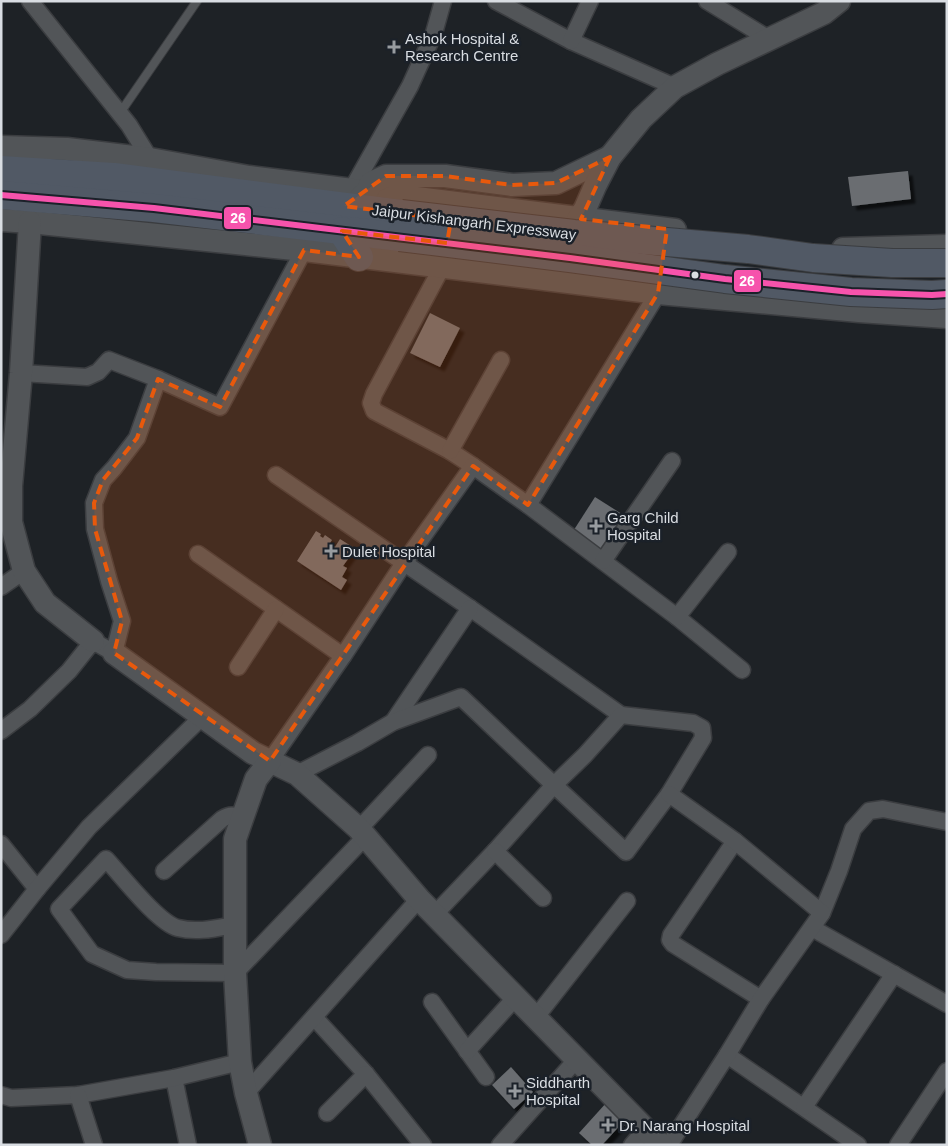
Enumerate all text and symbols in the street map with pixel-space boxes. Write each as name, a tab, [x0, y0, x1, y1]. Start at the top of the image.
place label: Ashok Hospital & Research Centre	[405, 30, 519, 64]
marker: Ashok Hospital & Research Centre	[387, 40, 401, 54]
street label: Jaipur Kishangarh Expressway	[371, 201, 578, 243]
line badge: 26	[223, 206, 252, 230]
text: 26	[230, 210, 246, 226]
line badge: 26	[733, 269, 762, 293]
unlabelled marker	[690, 270, 700, 280]
text: 26	[739, 273, 755, 289]
place label: Garg Child Hospital	[607, 509, 679, 543]
marker: Garg Child Hospital	[589, 519, 603, 533]
place label: Dulet Hospital	[342, 543, 435, 560]
marker: Dulet Hospital	[324, 544, 338, 558]
place label: Siddharth Hospital	[526, 1074, 590, 1108]
marker: Siddharth Hospital	[508, 1084, 522, 1098]
place label: Dr. Narang Hospital	[619, 1117, 750, 1134]
marker: Dr. Narang Hospital	[601, 1118, 615, 1132]

